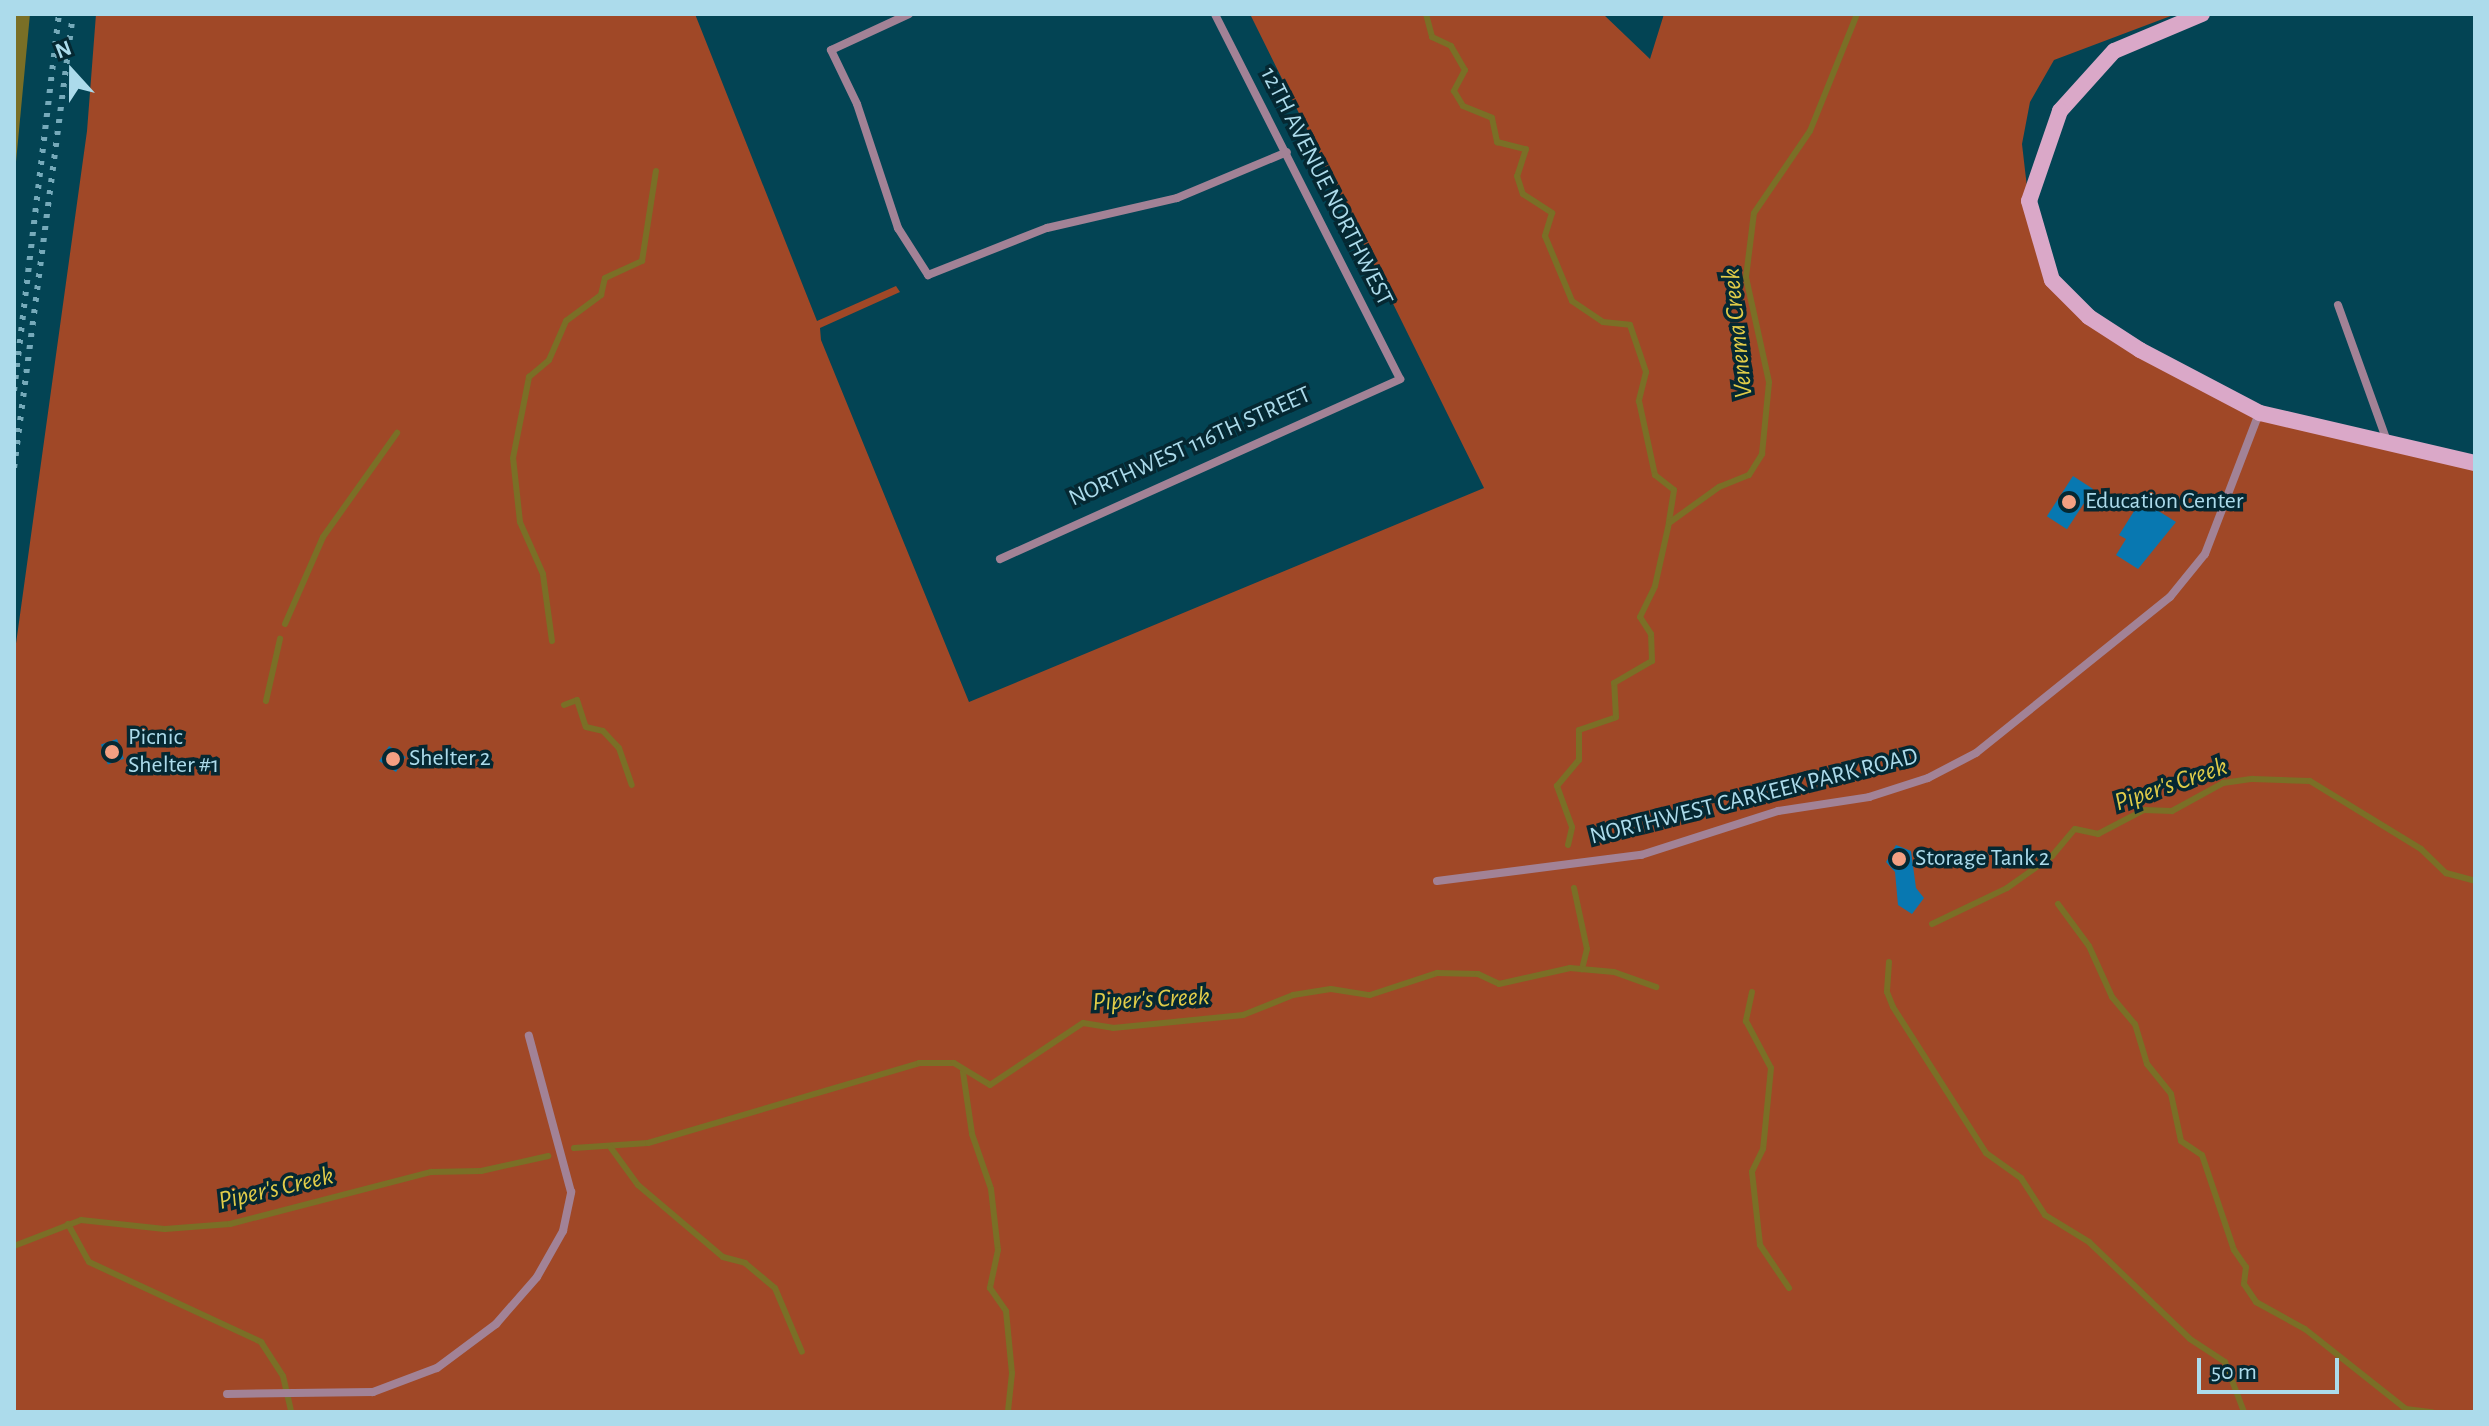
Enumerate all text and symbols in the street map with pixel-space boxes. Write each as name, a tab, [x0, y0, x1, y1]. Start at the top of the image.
north arrow	[32, 32, 112, 112]
text: N	[52, 37, 74, 63]
street label: 12TH AVENUE NORTHWEST	[1253, 63, 1399, 311]
water label: Venema Creek	[1716, 266, 1760, 400]
street label: NORTHWEST 116TH STREET	[1064, 381, 1316, 513]
place label: Education Center	[2085, 488, 2244, 516]
marker: Education Center	[2060, 493, 2078, 511]
place label: Picnic Shelter #1	[128, 724, 219, 780]
street label: NORTHWEST CARKEEK PARK ROAD	[1587, 742, 1921, 852]
marker: Picnic Shelter #1	[103, 743, 121, 761]
place label: Shelter 2	[409, 745, 491, 773]
marker: Shelter 2	[384, 750, 402, 768]
water label: Piper's Creek	[2110, 751, 2232, 819]
place label: Storage Tank 2	[1915, 845, 2050, 873]
marker: Storage Tank 2	[1890, 850, 1908, 868]
water label: Piper's Creek	[1092, 981, 1210, 1019]
water label: Piper's Creek	[215, 1161, 337, 1217]
scale bar	[2201, 1342, 2343, 1392]
text: 50 m	[2211, 1360, 2257, 1384]

